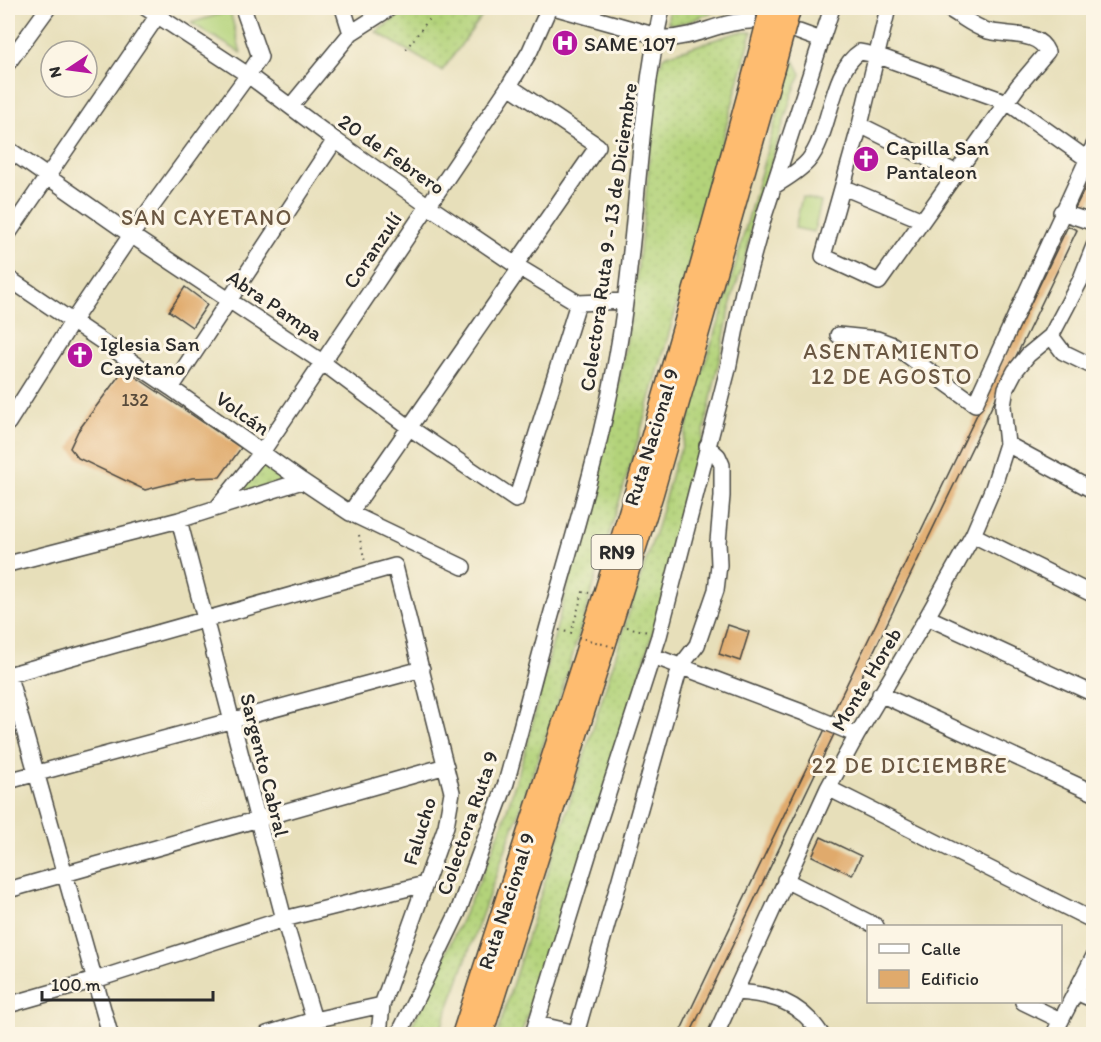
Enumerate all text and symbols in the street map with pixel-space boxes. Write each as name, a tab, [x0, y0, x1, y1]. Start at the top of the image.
hospital icon: SAME 107	[550, 28, 580, 58]
place label: SAME 107	[584, 31, 676, 56]
north arrow	[39, 39, 99, 99]
text: N	[44, 65, 65, 80]
street label: Colectora Ruta 9 - 13 de Diciembre	[574, 81, 642, 393]
street label: 20 de Febrero	[334, 108, 450, 200]
place label: Capilla San Pantaleon	[886, 135, 989, 184]
church icon: Capilla San Pantaleon	[851, 144, 881, 174]
district label: SAN CAYETANO	[121, 204, 293, 231]
street label: Coranzulí	[337, 206, 407, 293]
street label: Abra Pampa	[222, 264, 328, 346]
place label: Iglesia San Cayetano	[100, 331, 200, 380]
district label: ASENTAMIENTO 12 DE AGOSTO	[803, 338, 981, 390]
church icon: Iglesia San Cayetano	[65, 340, 95, 370]
street label: Ruta Nacional 9	[618, 365, 684, 509]
street label: Volcán	[211, 385, 275, 441]
house number: 132	[121, 389, 149, 411]
road number: RN9	[592, 535, 642, 569]
street label: Monte Horeb	[825, 623, 907, 735]
street label: Sargento Cabral	[235, 691, 295, 839]
street label: Colectora Ruta 9	[431, 748, 503, 898]
district label: 22 DE DICIEMBRE	[812, 752, 1008, 779]
street label: Falucho	[397, 794, 441, 868]
street label: Ruta Nacional 9	[472, 829, 540, 973]
legend	[867, 925, 1062, 1003]
text: Calle	[921, 938, 961, 960]
scale bar	[42, 964, 213, 1002]
text: Edificio	[921, 968, 979, 990]
text: 100 m	[51, 974, 101, 996]

